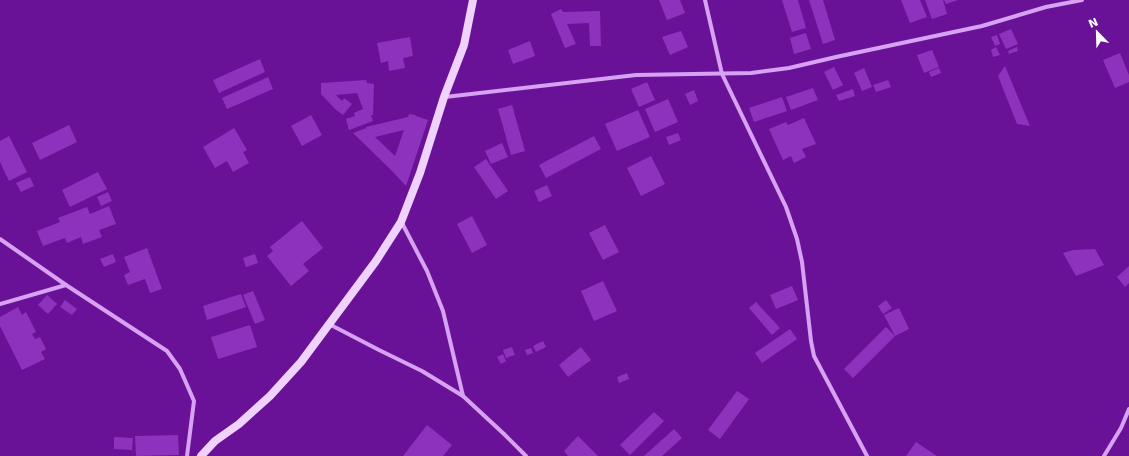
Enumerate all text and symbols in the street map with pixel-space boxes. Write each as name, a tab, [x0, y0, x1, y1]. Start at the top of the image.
north arrow	[1077, 12, 1117, 52]
text: N	[1087, 15, 1100, 31]

